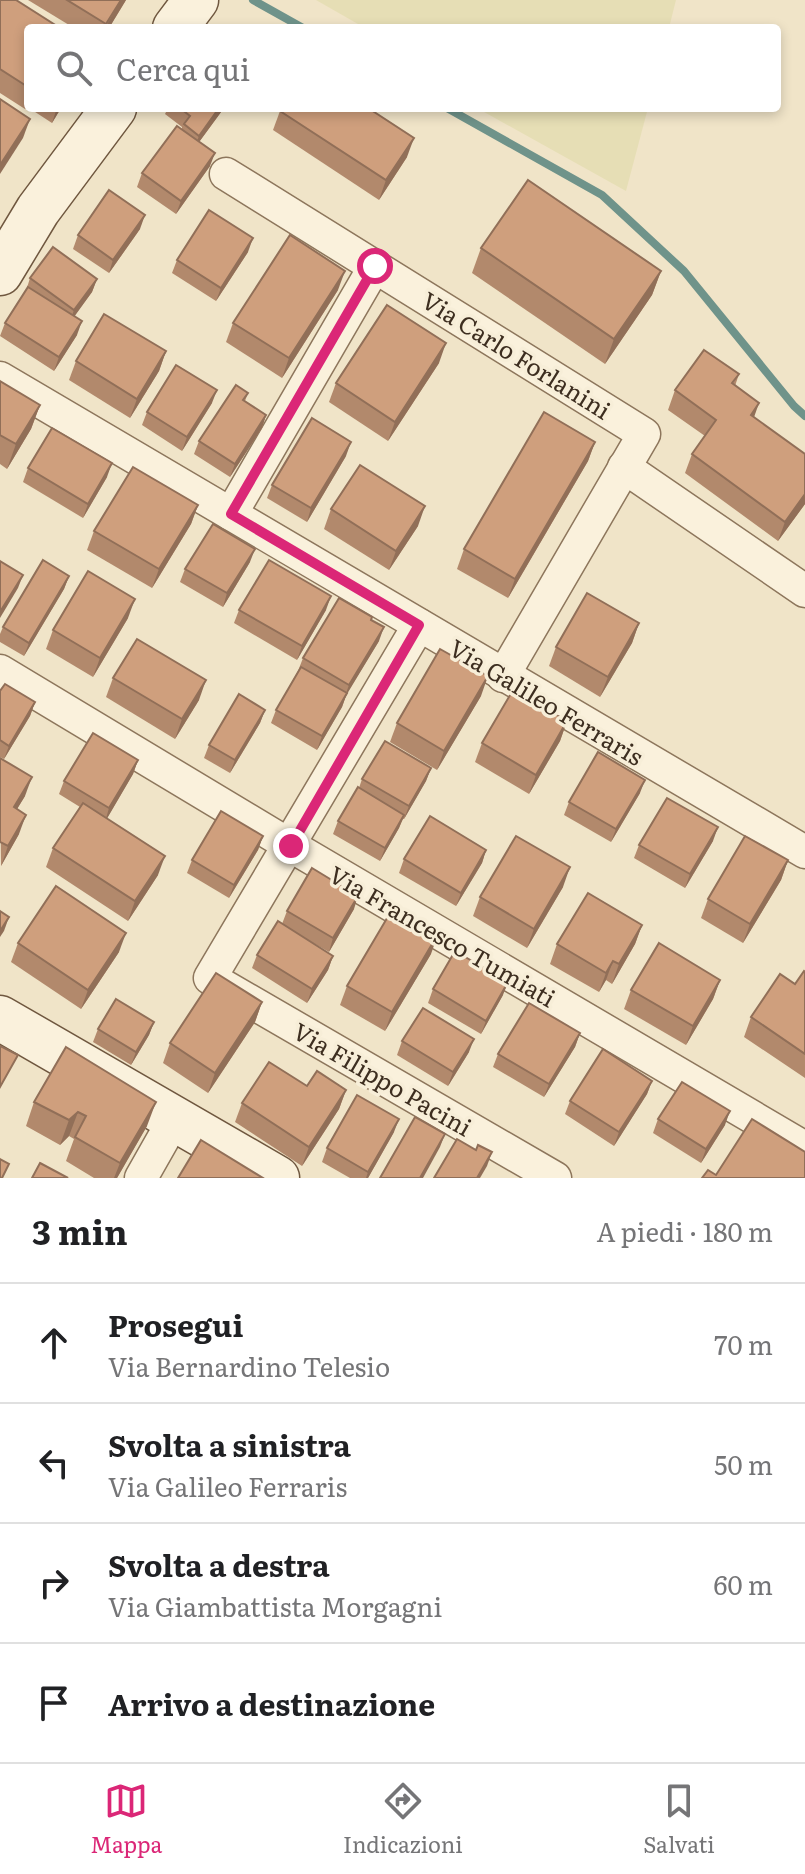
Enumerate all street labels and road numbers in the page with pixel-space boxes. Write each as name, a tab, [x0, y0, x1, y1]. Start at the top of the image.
street label: Via Carlo Forlanini	[416, 282, 618, 426]
street label: Via Galileo Ferraris	[443, 629, 651, 773]
street label: Via Francesco Tumiati	[323, 856, 563, 1014]
street label: Via Filippo Pacini	[287, 1013, 479, 1143]

